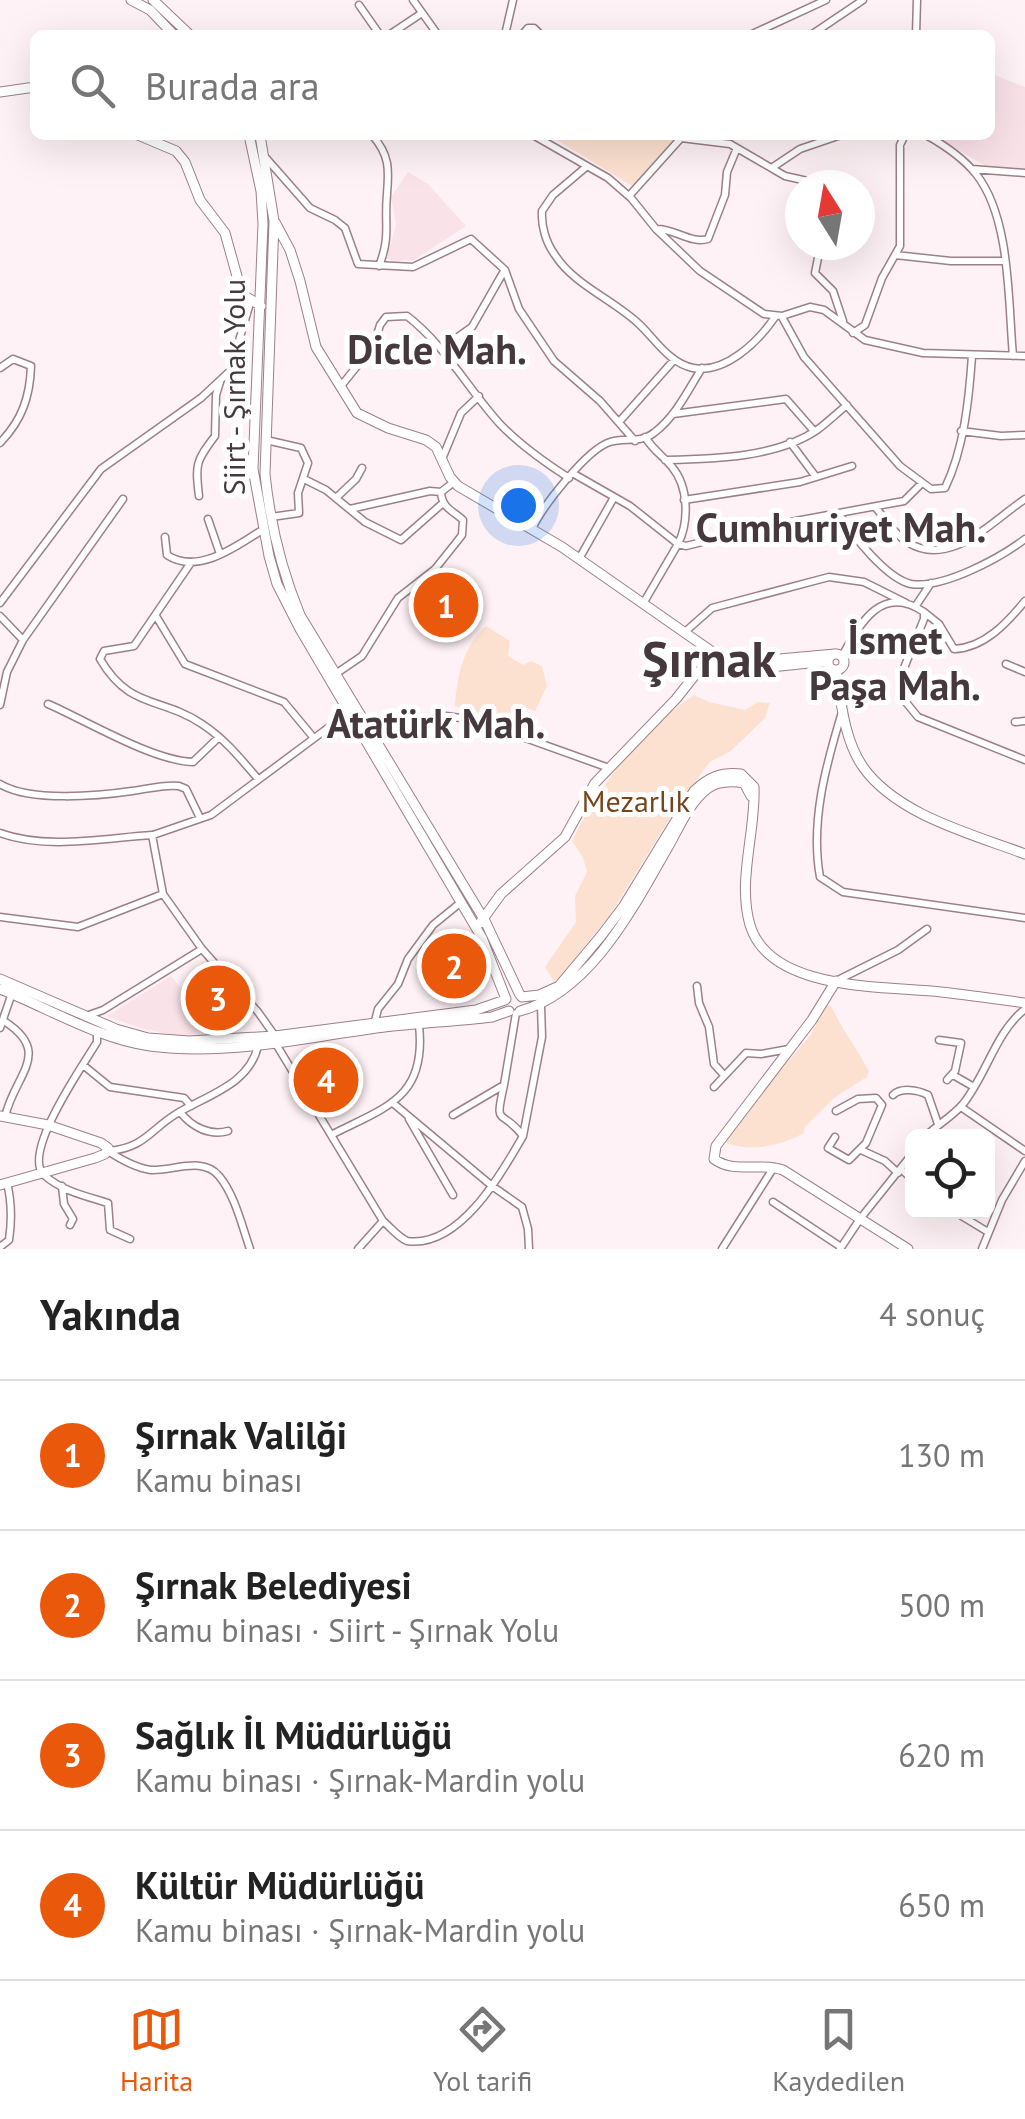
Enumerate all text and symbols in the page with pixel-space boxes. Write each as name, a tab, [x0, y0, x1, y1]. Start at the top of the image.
search box	[30, 30, 995, 140]
icon: search	[65, 58, 120, 113]
text: Burada ara	[145, 61, 320, 110]
north arrow	[785, 170, 875, 260]
street label: Siirt - Şırnak Yolu	[214, 279, 253, 495]
district label: Dicle Mah.	[347, 323, 527, 375]
your location	[493, 480, 544, 531]
district label: Cumhuriyet Mah.	[696, 501, 986, 553]
pin: 1	[414, 568, 478, 642]
district label: İsmet Paşa Mah.	[809, 613, 981, 711]
district label: Şırnak	[642, 626, 776, 691]
district label: Atatürk Mah.	[327, 697, 545, 749]
park label: Mezarlık	[582, 781, 691, 820]
pin: 2	[422, 928, 486, 1004]
pin: 3	[186, 960, 250, 1036]
pin: 4	[294, 1042, 358, 1118]
map controls	[905, 1129, 995, 1219]
button: locate	[905, 1129, 995, 1219]
text: Yakında	[40, 1287, 181, 1342]
text: 4 sonuç	[879, 1293, 985, 1335]
text: Şırnak Valilği	[135, 1410, 347, 1459]
text: 1	[63, 1434, 82, 1476]
text: 130 m	[898, 1434, 985, 1476]
text: Kamu binası	[135, 1459, 303, 1501]
text: Şırnak Belediyesi	[135, 1560, 412, 1609]
text: 2	[63, 1584, 82, 1626]
text: 500 m	[898, 1584, 985, 1626]
text: Kamu binası · Siirt - Şırnak Yolu	[135, 1609, 559, 1651]
text: Sağlık İl Müdürlüğü	[135, 1710, 452, 1759]
text: 3	[63, 1734, 82, 1776]
text: 620 m	[898, 1734, 985, 1776]
text: Kamu binası · Şırnak-Mardin yolu	[135, 1759, 585, 1801]
text: Kültür Müdürlüğü	[135, 1860, 424, 1909]
text: 4	[63, 1884, 82, 1926]
text: 650 m	[898, 1884, 985, 1926]
text: Kamu binası · Şırnak-Mardin yolu	[135, 1909, 585, 1951]
tab: Harita	[120, 2002, 193, 2099]
tab: Yol tarifi	[433, 2002, 532, 2099]
tab: Kaydedilen	[772, 2002, 905, 2099]

